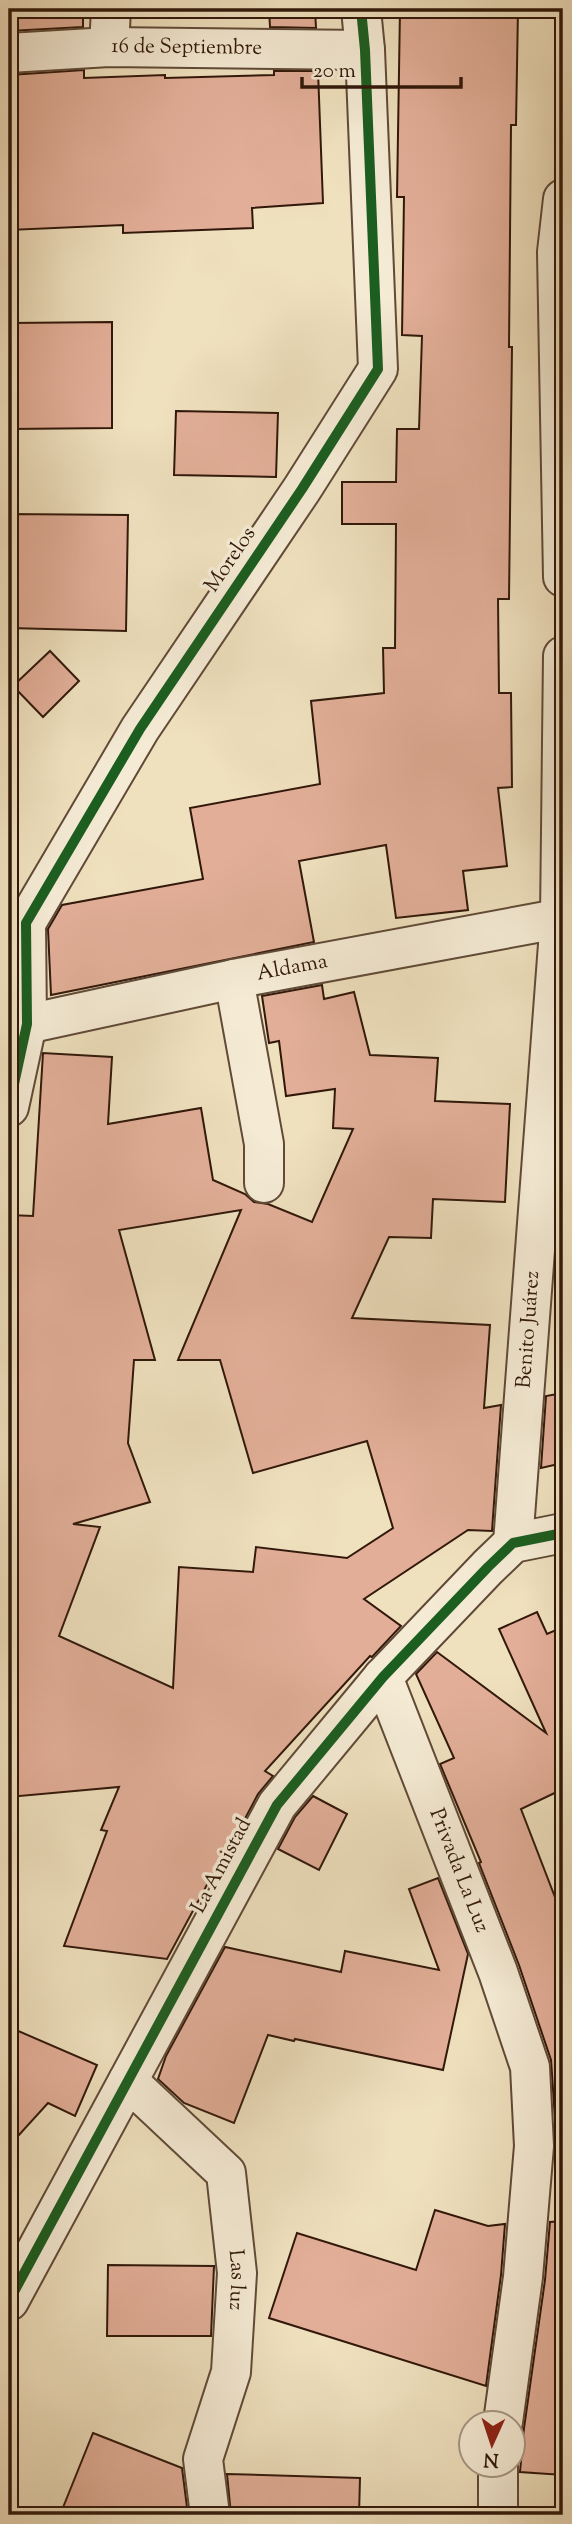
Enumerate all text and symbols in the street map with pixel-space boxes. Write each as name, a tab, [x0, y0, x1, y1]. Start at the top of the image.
street label: 16 de Septiembre	[111, 32, 262, 64]
scale bar	[302, 46, 462, 90]
text: 20 m	[313, 57, 356, 87]
street label: Morelos	[198, 521, 264, 599]
street label: Aldama	[254, 947, 330, 989]
street label: Benito Juárez	[510, 1270, 548, 1389]
street label: Privada La Luz	[421, 1804, 496, 1937]
street label: La Amistad	[184, 1813, 260, 1919]
street label: Las luz	[220, 2248, 252, 2311]
north arrow	[456, 2408, 526, 2478]
text: N	[483, 2445, 500, 2472]

